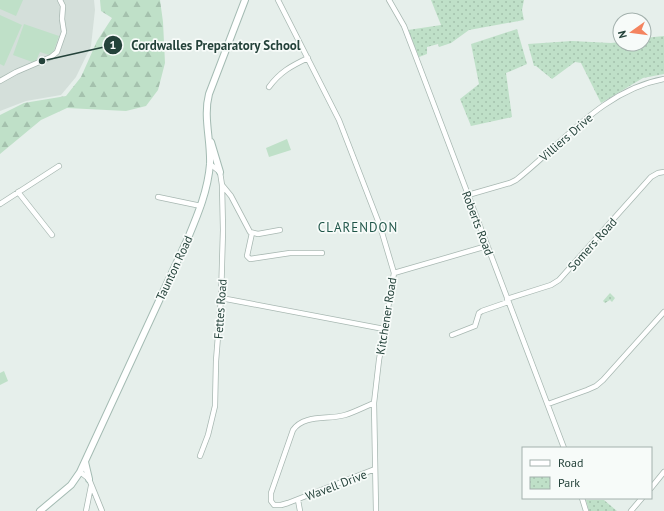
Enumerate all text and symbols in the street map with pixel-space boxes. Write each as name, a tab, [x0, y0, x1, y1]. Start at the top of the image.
north arrow	[612, 12, 652, 52]
text: N	[615, 29, 630, 40]
callout: Cordwalles Preparatory School	[103, 33, 309, 58]
text: 1	[110, 37, 116, 52]
text: Cordwalles Preparatory School	[131, 37, 301, 54]
street label: Villiers Drive	[536, 110, 596, 165]
street label: Roberts Road	[459, 189, 497, 257]
street label: Somers Road	[564, 214, 620, 274]
district label: CLARENDON	[318, 219, 398, 236]
street label: Taunton Road	[152, 233, 196, 303]
street label: Kitchener Road	[372, 276, 400, 356]
street label: Fettes Road	[210, 279, 230, 339]
legend	[522, 447, 652, 499]
text: Road	[558, 455, 583, 470]
street label: Wavell Drive	[303, 466, 369, 504]
text: Park	[558, 475, 580, 490]

